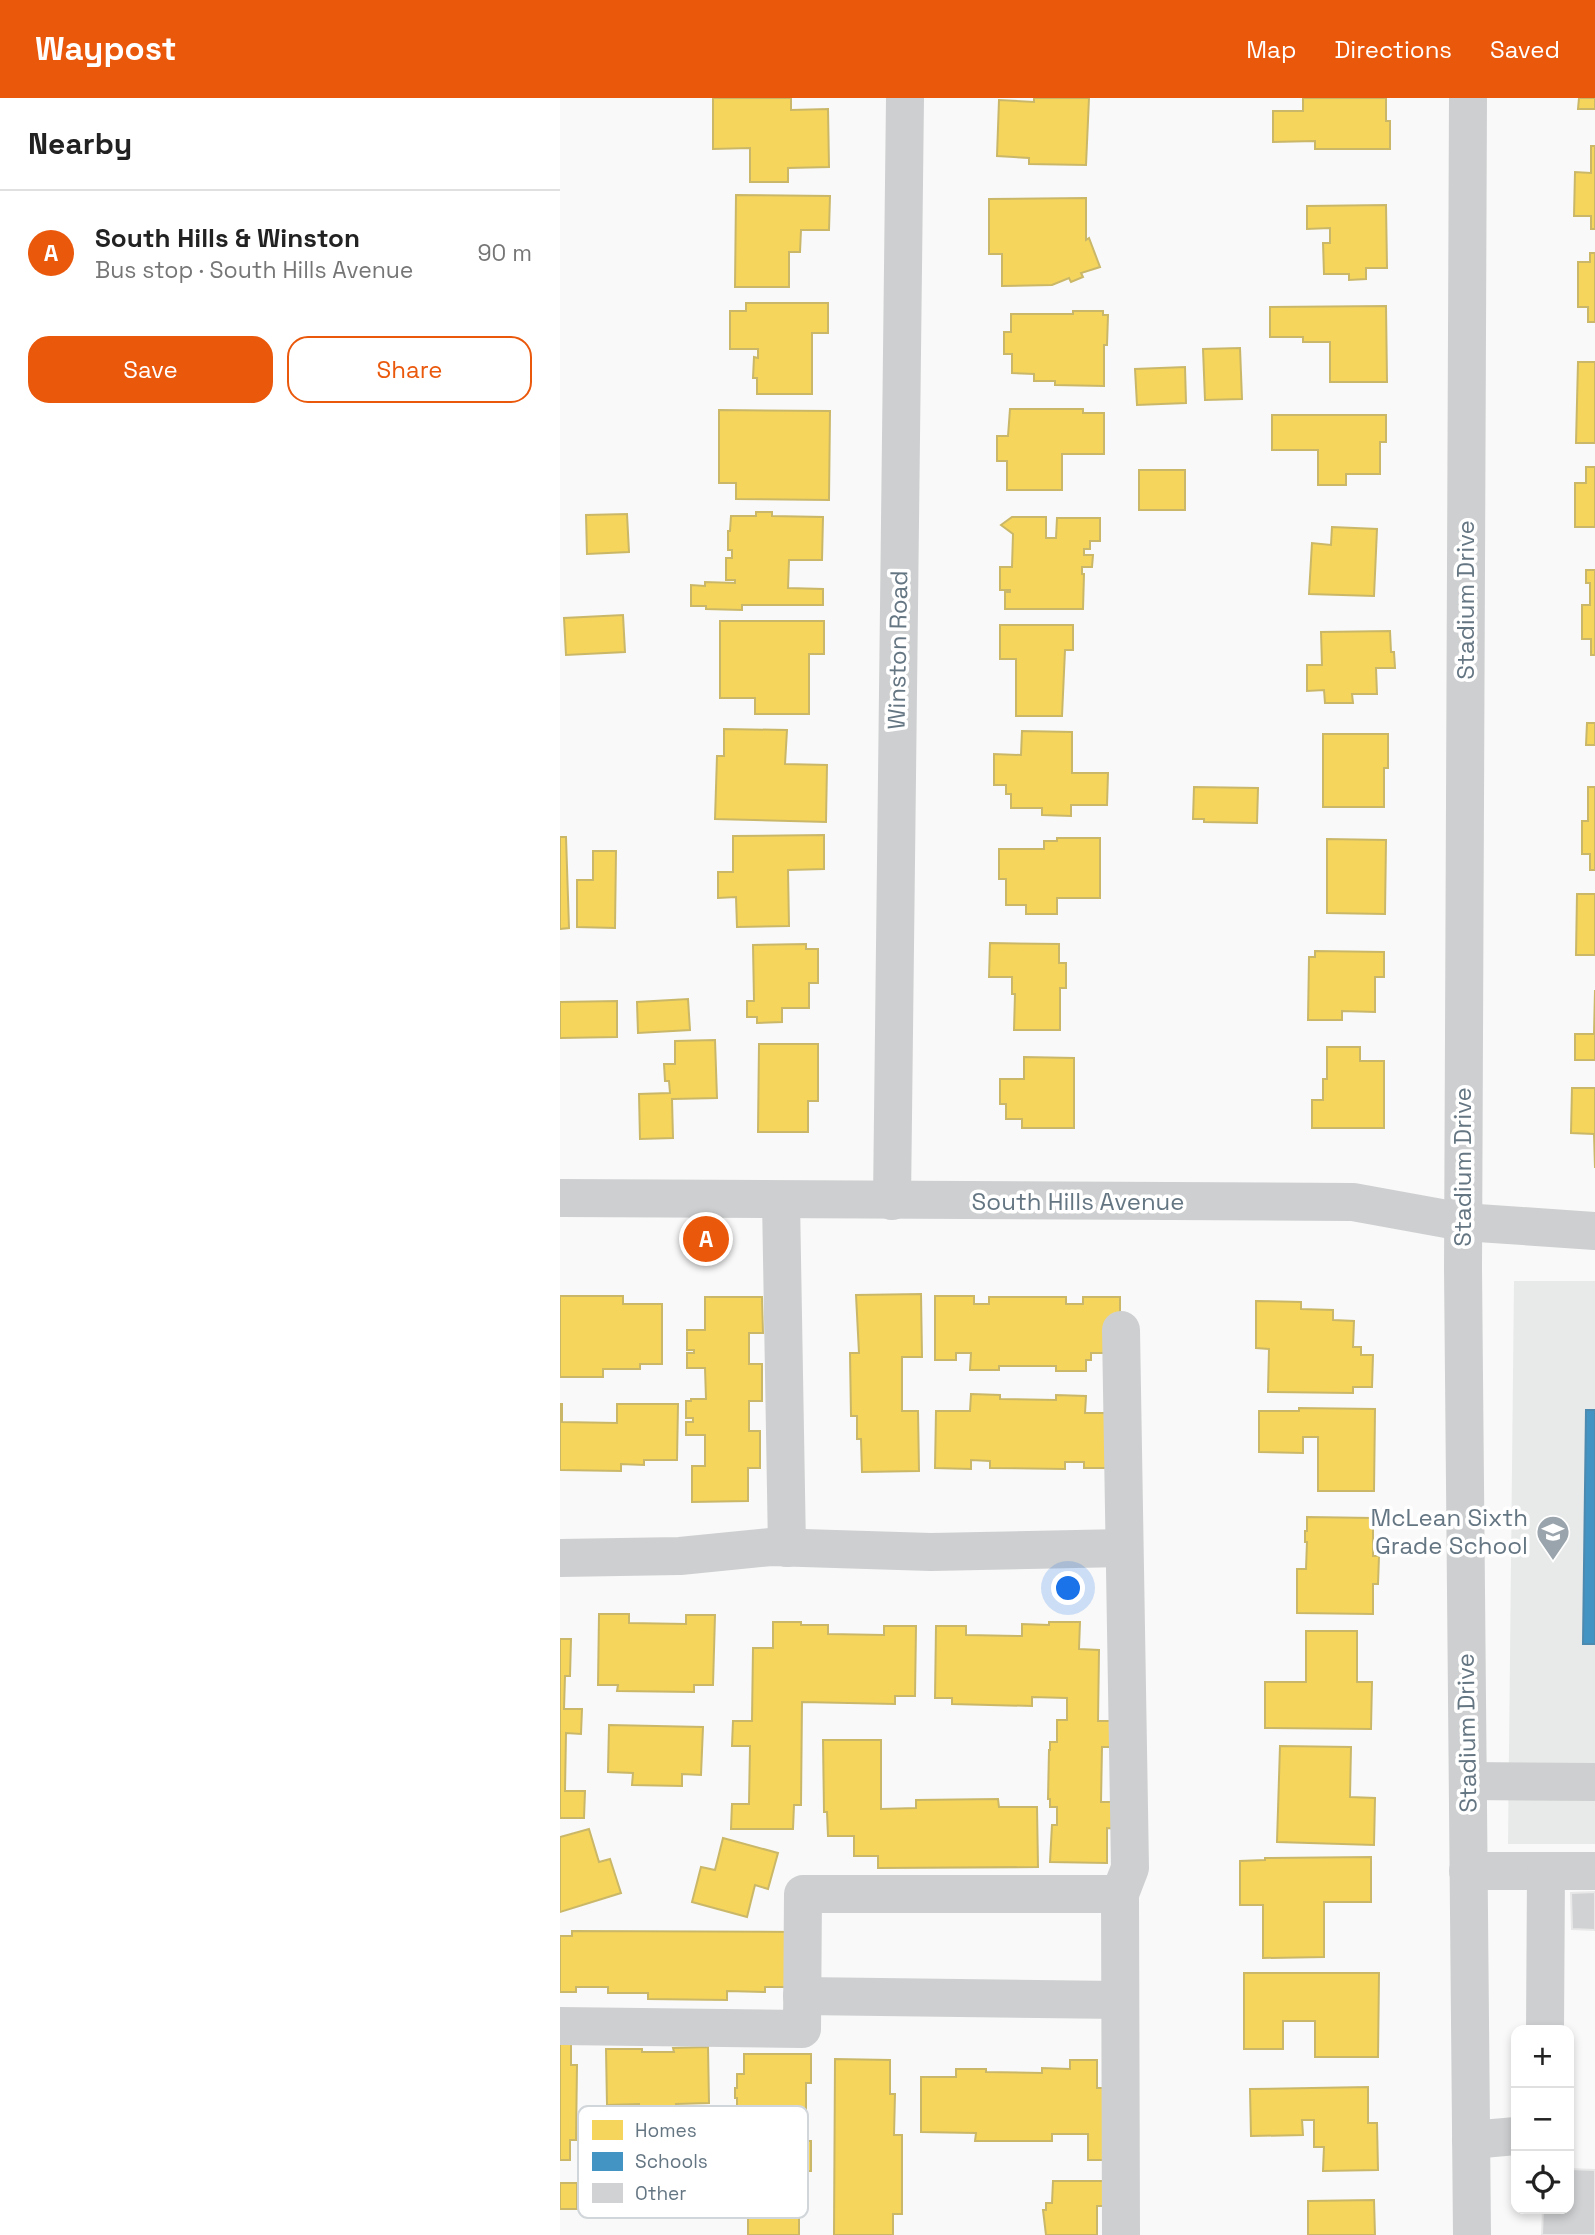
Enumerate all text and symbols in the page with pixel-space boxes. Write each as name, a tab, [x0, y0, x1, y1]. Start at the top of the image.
text: Waypost	[35, 28, 177, 70]
text: Map	[1246, 34, 1296, 65]
text: Directions	[1334, 34, 1452, 65]
text: Saved	[1490, 34, 1560, 65]
text: Nearby	[28, 124, 132, 163]
text: South Hills & Winston	[95, 221, 360, 255]
text: A	[44, 238, 58, 268]
text: 90 m	[477, 238, 532, 268]
text: Bus stop · South Hills Avenue	[95, 255, 413, 285]
button: Save	[28, 336, 273, 403]
button: Share	[287, 336, 532, 403]
street label: Stadium Drive	[1450, 520, 1481, 680]
street label: Winston Road	[881, 570, 914, 730]
street label: Stadium Drive	[1447, 1087, 1478, 1247]
street label: South Hills Avenue	[972, 1186, 1184, 1217]
pin: A	[683, 1213, 729, 1265]
place label: McLean Sixth Grade School	[1370, 1502, 1528, 1561]
school or university icon: McLean Sixth Grade School	[1534, 1513, 1572, 1562]
your location	[1051, 1571, 1085, 1605]
street label: Stadium Drive	[1450, 1653, 1483, 1813]
map controls	[1511, 2025, 1574, 2214]
button: +	[1511, 2025, 1574, 2088]
button: −	[1511, 2088, 1574, 2151]
legend	[578, 2106, 808, 2218]
text: Homes	[635, 2118, 697, 2143]
text: Schools	[635, 2149, 708, 2174]
button: locate	[1511, 2151, 1574, 2214]
text: Other	[635, 2181, 687, 2206]

